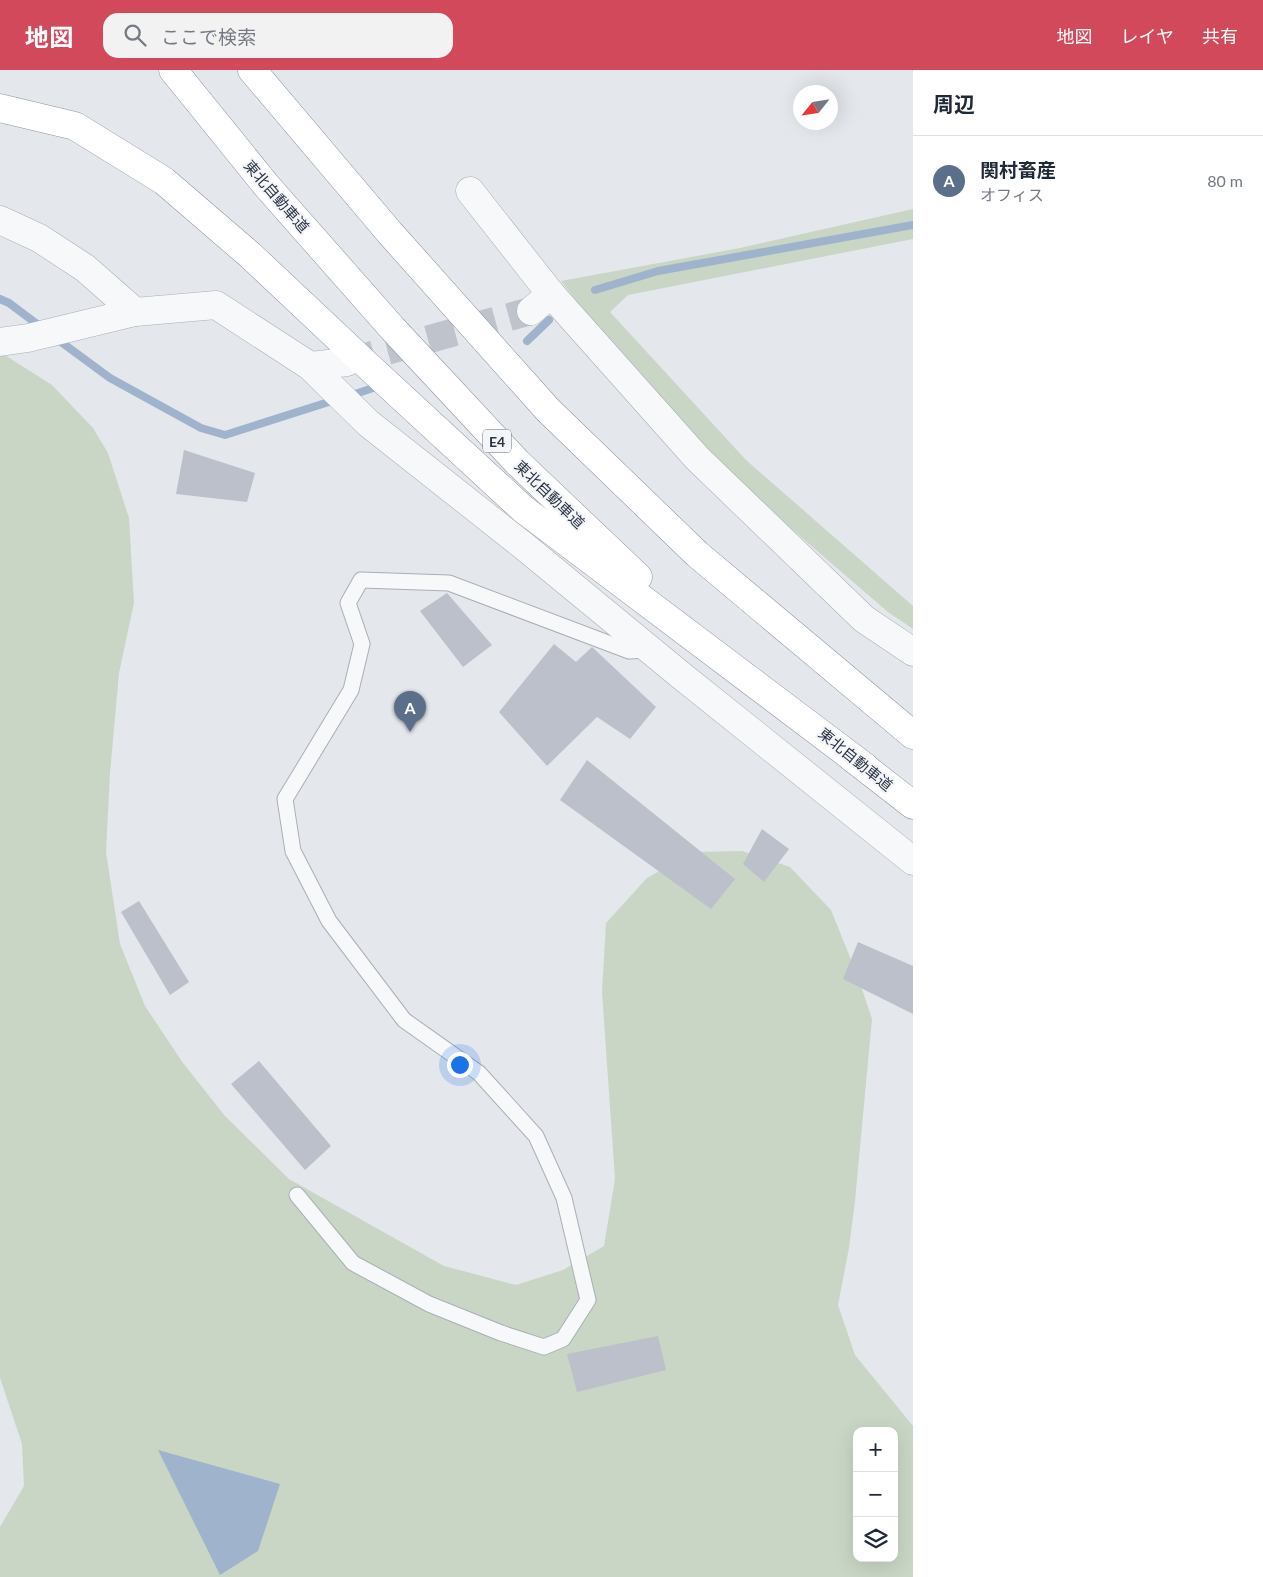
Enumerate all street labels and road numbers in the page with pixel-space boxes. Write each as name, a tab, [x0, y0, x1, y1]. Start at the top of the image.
street label: 東北自動車道	[241, 156, 313, 236]
road number: E4	[483, 430, 511, 452]
street label: 東北自動車道	[511, 456, 589, 532]
street label: 東北自動車道	[815, 724, 897, 794]

